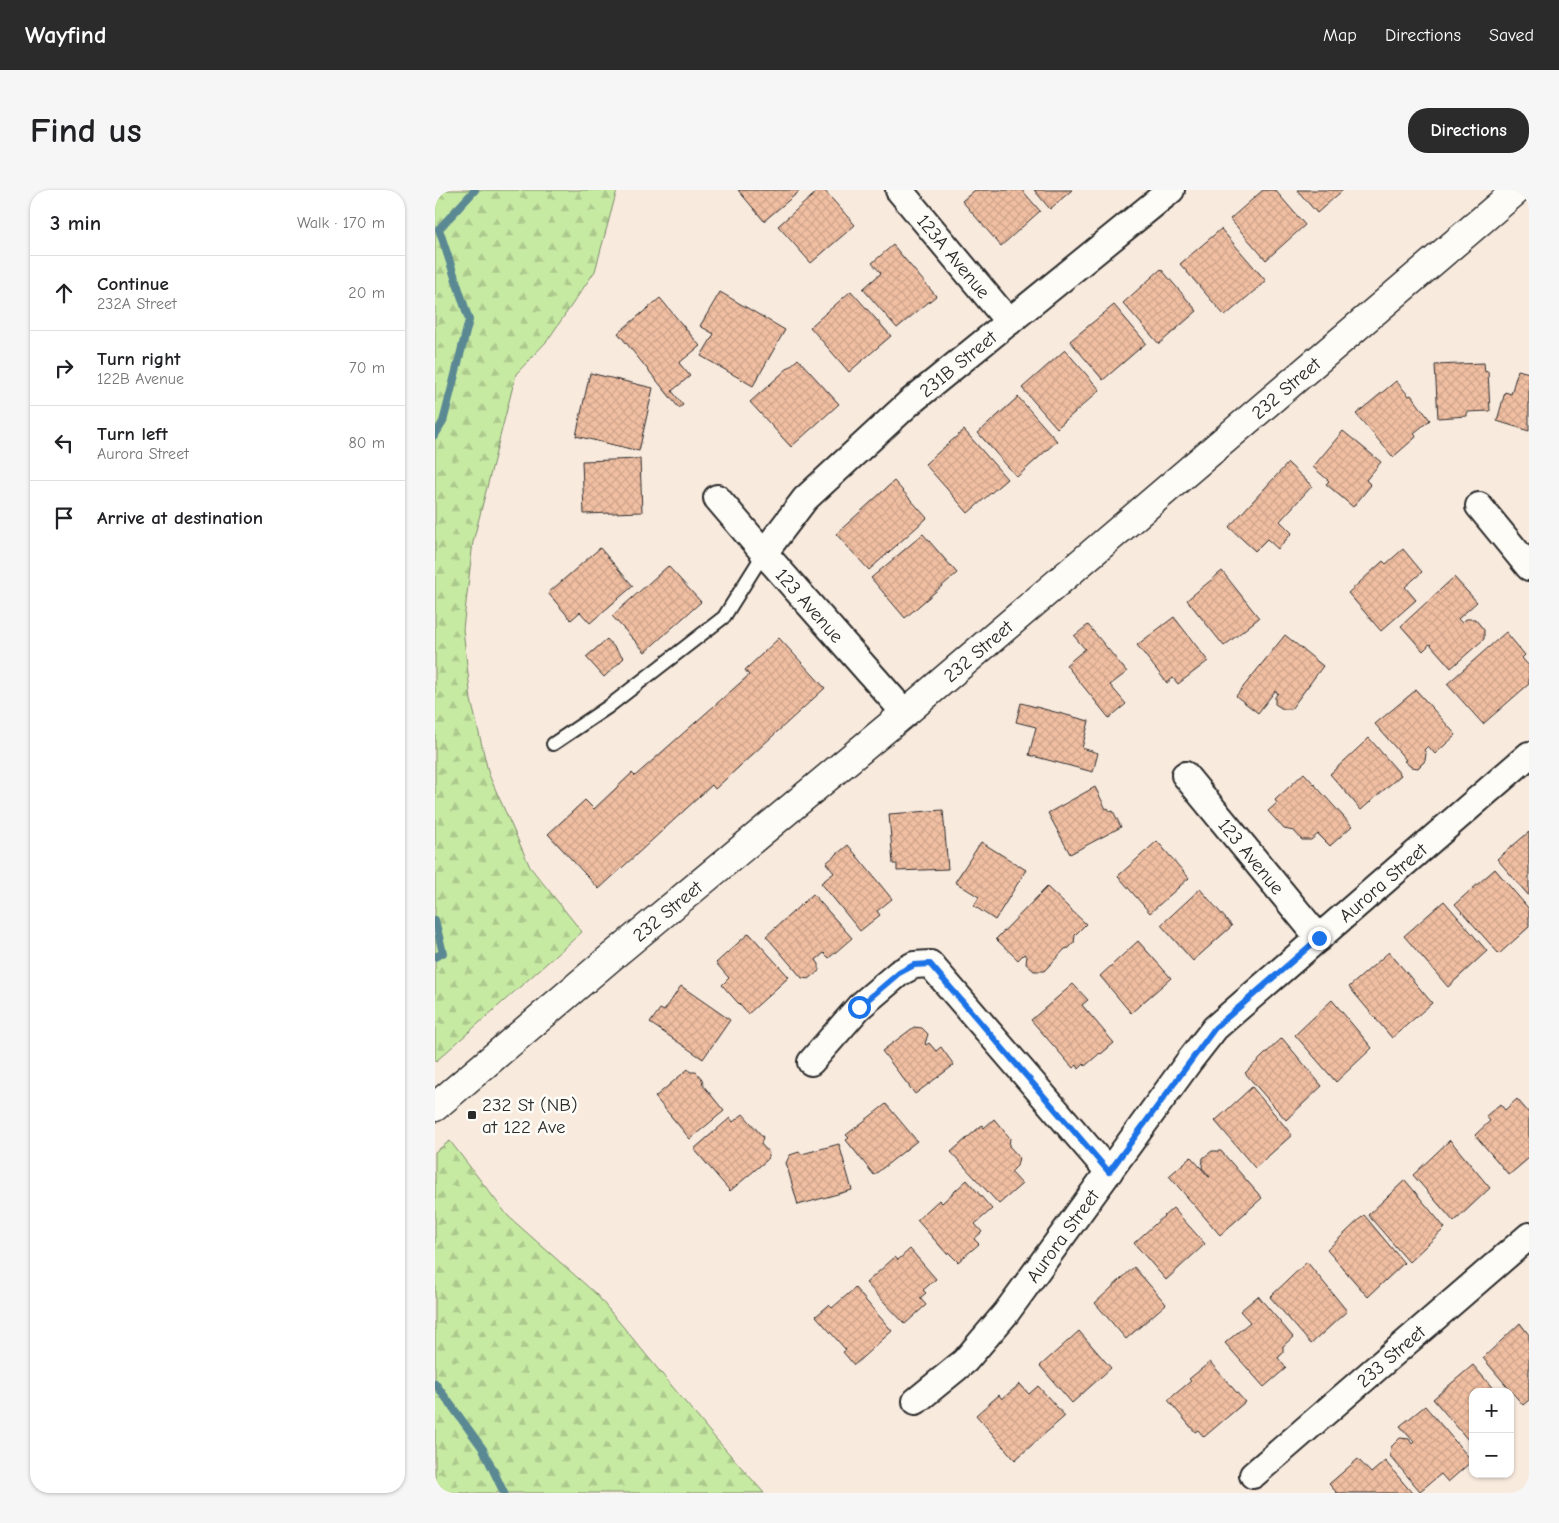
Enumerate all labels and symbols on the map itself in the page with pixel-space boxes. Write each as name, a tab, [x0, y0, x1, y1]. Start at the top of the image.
street label: 123A Avenue	[912, 210, 995, 303]
street label: 231B Street	[915, 326, 1002, 402]
street label: 232 Street	[1247, 353, 1326, 424]
street label: 123 Avenue	[771, 564, 848, 647]
street label: 232 Street	[940, 616, 1018, 687]
street label: 123 Avenue	[1213, 814, 1288, 899]
street label: Aurora Street	[1335, 839, 1432, 927]
street label: 232 Street	[629, 876, 707, 947]
route end	[1308, 927, 1331, 950]
route start	[848, 996, 871, 1019]
place label: 232 St (NB) at 122 Ave	[482, 1094, 578, 1138]
marker: 232 St (NB) at 122 Ave	[466, 1109, 478, 1121]
street label: Aurora Street	[1022, 1185, 1104, 1287]
street label: 233 Street	[1353, 1321, 1430, 1392]

